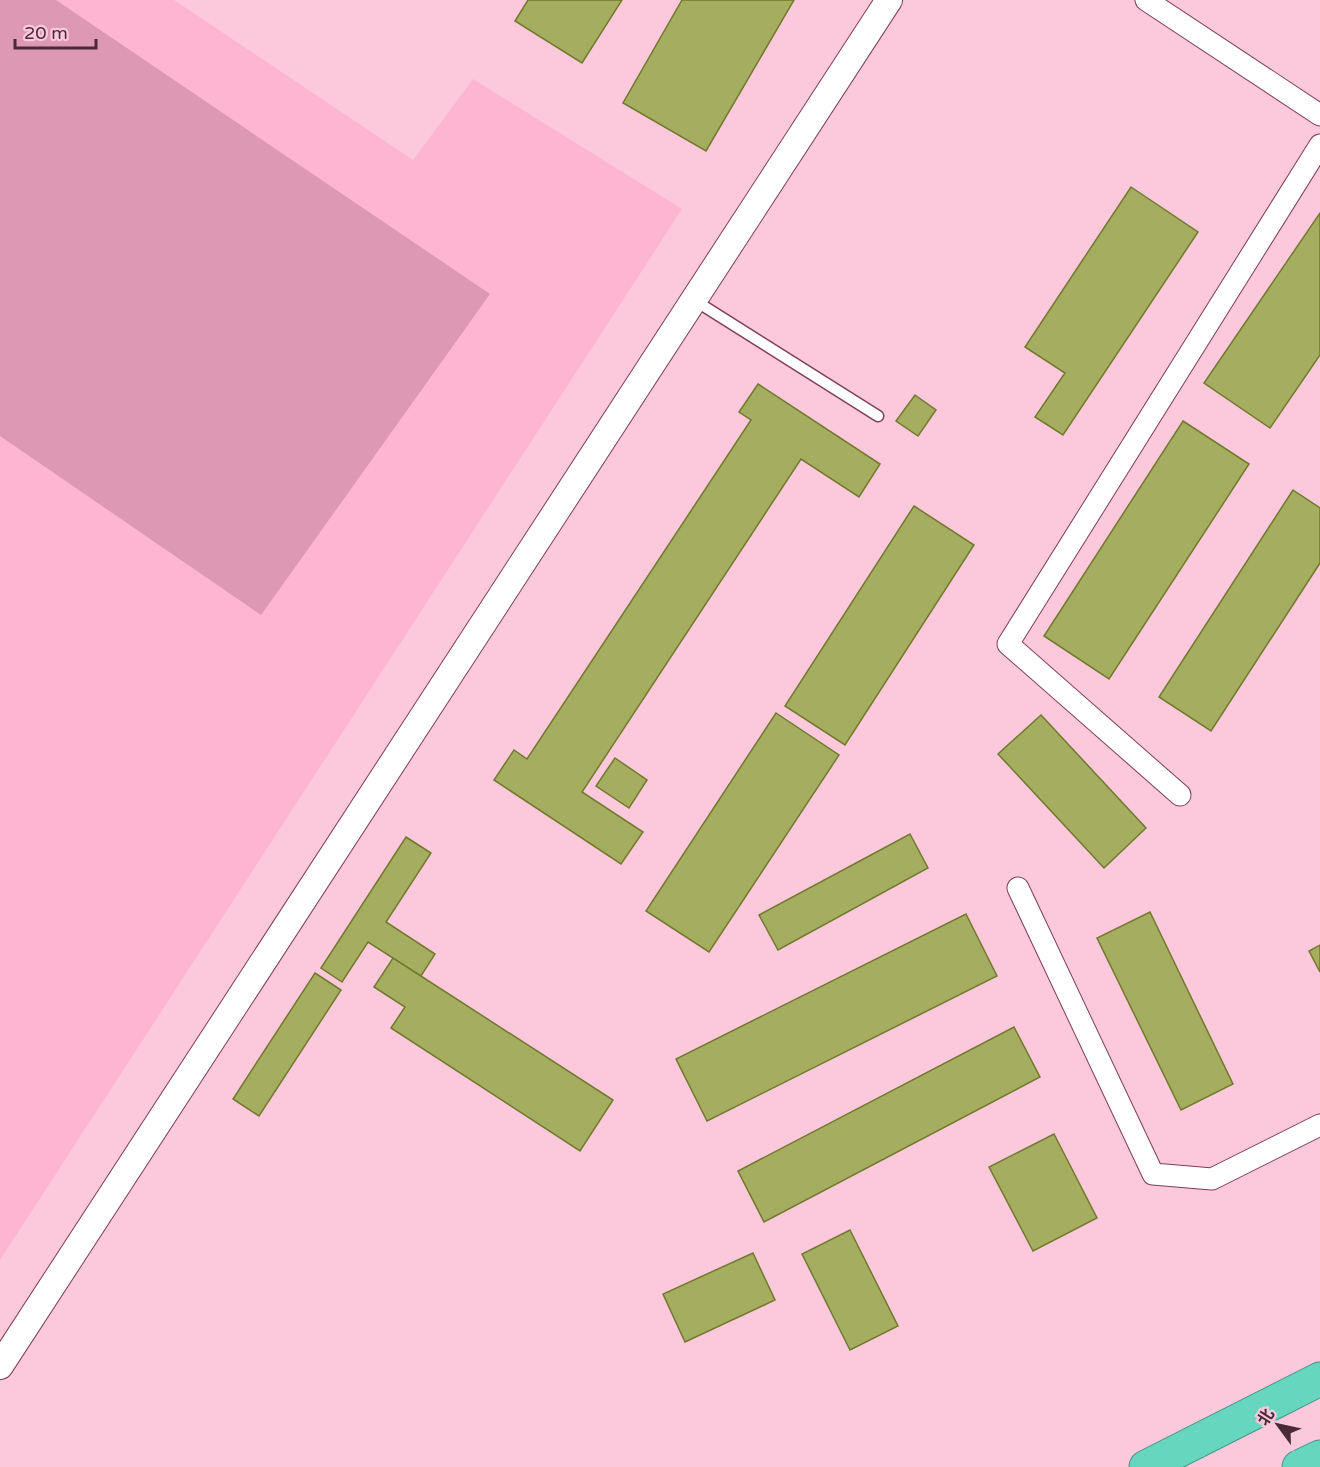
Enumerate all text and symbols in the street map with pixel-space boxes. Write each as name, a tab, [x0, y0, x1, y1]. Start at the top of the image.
scale bar	[15, 12, 96, 50]
text: 20 m	[24, 22, 68, 44]
north arrow	[1248, 1395, 1308, 1455]
text: 北	[1254, 1405, 1279, 1430]

